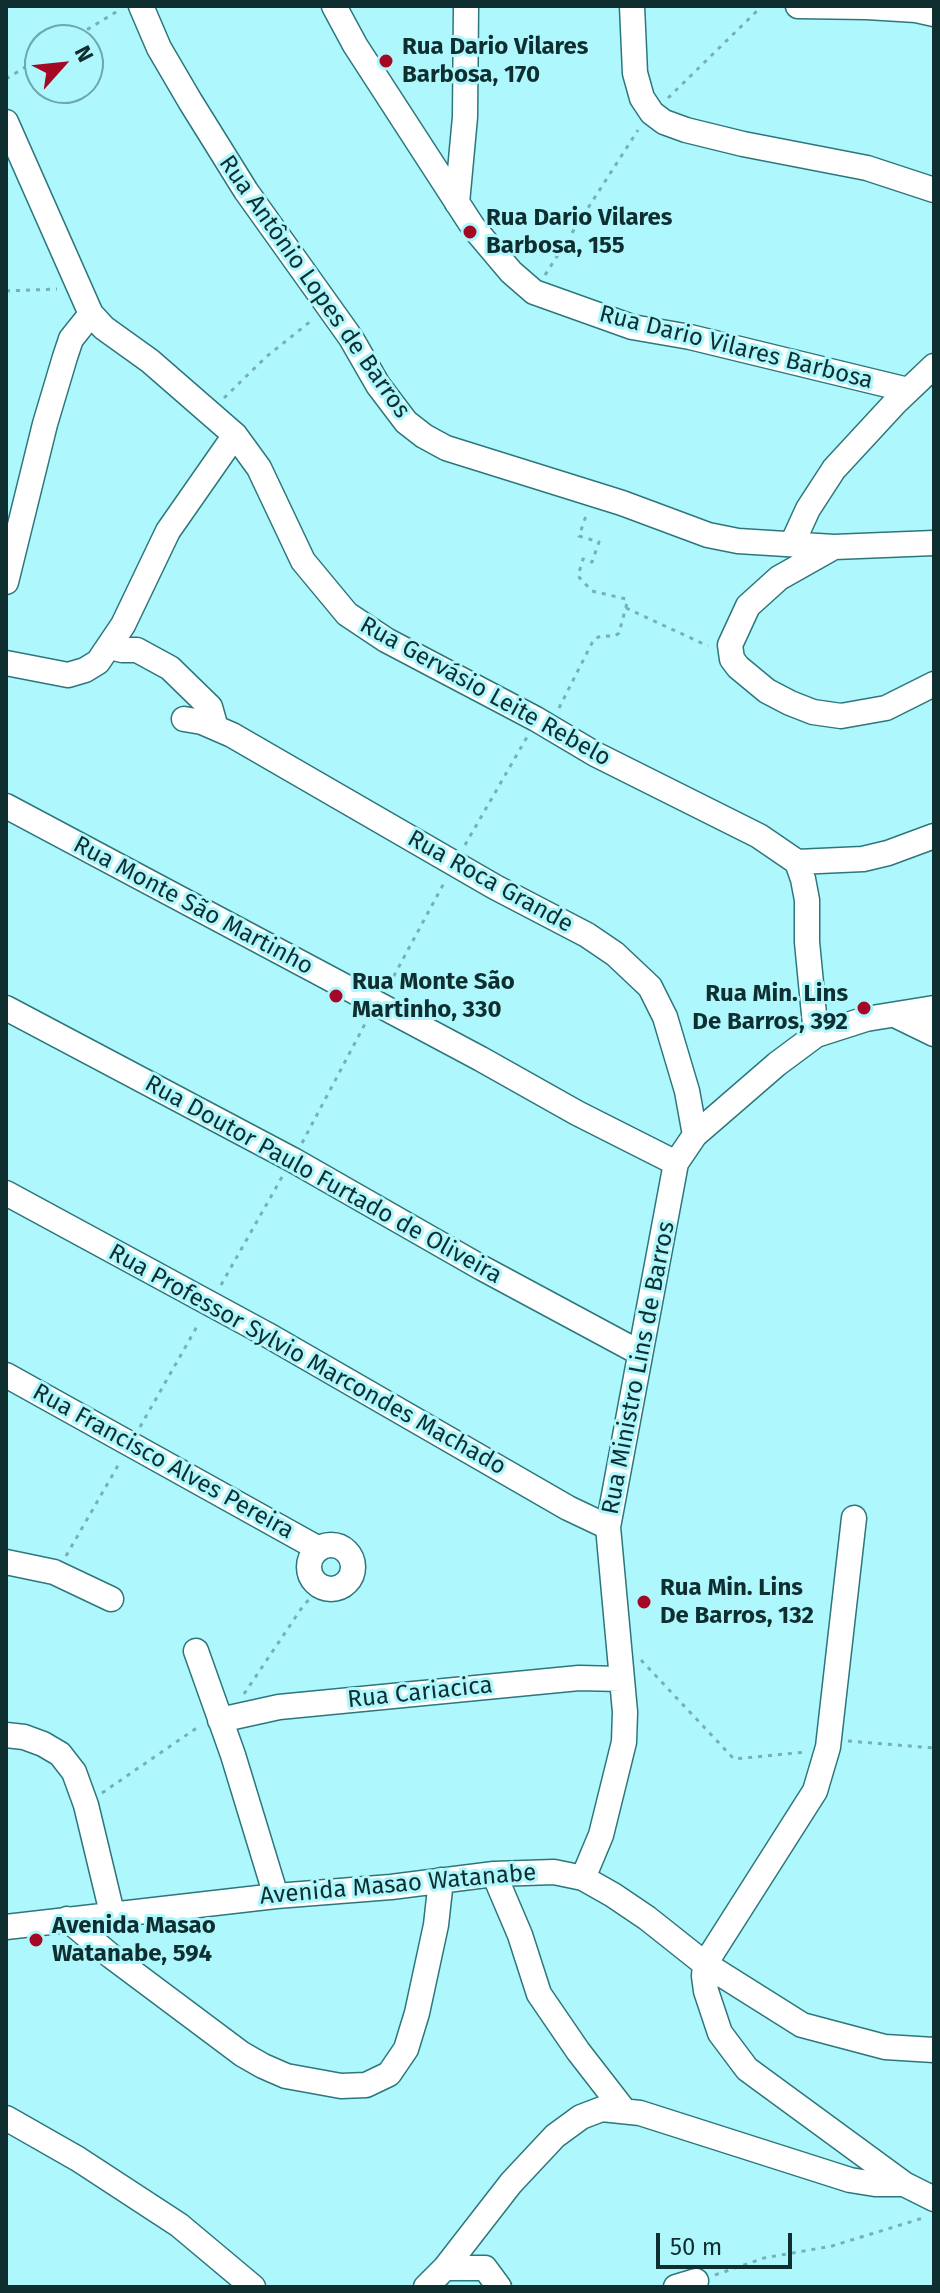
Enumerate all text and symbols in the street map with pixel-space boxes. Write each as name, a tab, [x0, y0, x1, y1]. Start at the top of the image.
north arrow	[24, 24, 104, 104]
place label: Rua Dario Vilares Barbosa, 170	[402, 33, 588, 89]
text: N	[69, 41, 99, 66]
marker: Rua Dario Vilares Barbosa, 170	[377, 52, 395, 70]
street label: Rua Antônio Lopes de Barros	[212, 150, 416, 424]
place label: Rua Dario Vilares Barbosa, 155	[486, 204, 672, 260]
marker: Rua Dario Vilares Barbosa, 155	[461, 223, 479, 241]
street label: Rua Dario Vilares Barbosa	[596, 300, 876, 396]
street label: Rua Gervásio Leite Rebelo	[355, 611, 615, 773]
street label: Rua Roca Grande	[402, 825, 578, 939]
street label: Rua Monte São Martinho	[68, 830, 318, 982]
place label: Rua Monte São Martinho, 330	[352, 968, 515, 1024]
place label: Rua Min. Lins De Barros, 392	[692, 980, 848, 1036]
marker: Rua Monte São Martinho, 330	[327, 987, 345, 1005]
marker: Rua Min. Lins De Barros, 392	[855, 999, 873, 1017]
street label: Rua Doutor Paulo Furtado de Oliveira	[139, 1070, 507, 1290]
street label: Rua Ministro Lins de Barros	[596, 1219, 682, 1517]
street label: Rua Professor Sylvio Marcondes Machado	[103, 1238, 511, 1482]
street label: Rua Francisco Alves Pereira	[27, 1378, 299, 1546]
place label: Rua Min. Lins De Barros, 132	[660, 1574, 814, 1630]
marker: Rua Min. Lins De Barros, 132	[635, 1593, 653, 1611]
street label: Rua Cariacica	[346, 1671, 494, 1715]
street label: Avenida Masao Watanabe	[259, 1859, 537, 1911]
place label: Avenida Masao Watanabe, 594	[52, 1912, 216, 1968]
marker: Avenida Masao Watanabe, 594	[27, 1931, 45, 1949]
scale bar	[660, 2217, 796, 2267]
text: 50 m	[670, 2233, 722, 2261]

